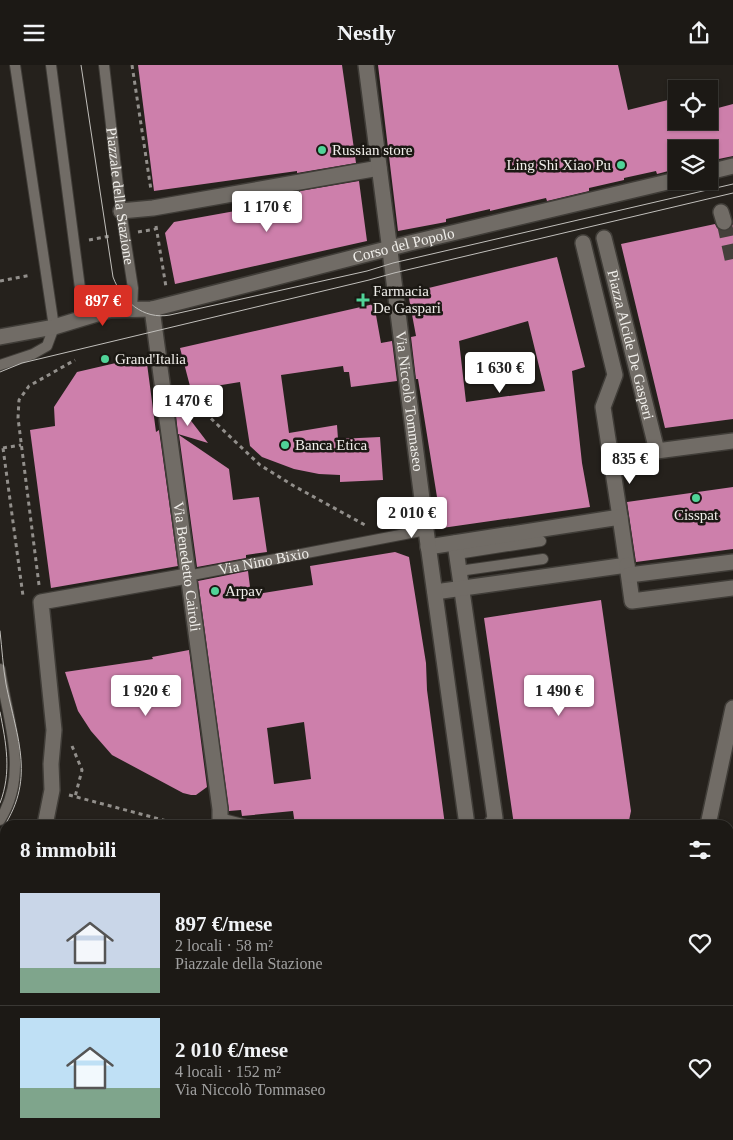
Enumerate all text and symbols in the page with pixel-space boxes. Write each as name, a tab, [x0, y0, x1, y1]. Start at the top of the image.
icon: menu	[20, 19, 48, 47]
icon: share	[685, 19, 713, 47]
text: Nestly	[337, 20, 396, 45]
map controls	[668, 80, 718, 190]
button: locate	[668, 80, 718, 130]
street label: Piazzale della Stazione	[103, 126, 137, 266]
button: layers	[668, 140, 718, 190]
place label: Russian store	[332, 142, 413, 158]
marker: Russian store	[316, 144, 328, 156]
place label: Ling Shi Xiao Pu	[506, 157, 611, 173]
marker: Ling Shi Xiao Pu	[615, 159, 627, 171]
pin: 1 170 €	[221, 191, 313, 233]
text: 1 170 €	[243, 198, 291, 215]
street label: Corso del Popolo	[351, 225, 456, 265]
street label: Piazza Alcide De Gasperi	[604, 268, 657, 421]
place label: Farmacia De Gaspari	[373, 283, 441, 316]
pin: 897 €	[68, 285, 138, 327]
text: 897 €	[85, 292, 121, 309]
marker: Farmacia De Gaspari	[357, 294, 369, 306]
street label: Via Niccolò Tommaseo	[392, 330, 426, 472]
place label: Grand'Italia	[115, 351, 186, 367]
pin: 1 630 €	[454, 351, 546, 394]
marker: Grand'Italia	[99, 353, 111, 365]
text: 1 630 €	[476, 359, 524, 376]
pin: 1 470 €	[142, 385, 234, 427]
text: 1 470 €	[164, 392, 212, 409]
place label: Banca Etica	[295, 437, 367, 453]
marker: Banca Etica	[279, 439, 291, 451]
pin: 835 €	[595, 443, 665, 485]
text: 835 €	[612, 450, 648, 467]
marker: Cisspat	[690, 492, 702, 504]
pin: 2 010 €	[366, 497, 458, 539]
street label: Via Benedetto Cairoli	[170, 501, 204, 633]
text: 2 010 €	[388, 504, 436, 521]
place label: Cisspat	[674, 507, 719, 523]
street label: Via Nino Bixio	[217, 545, 310, 578]
place label: Arpav	[225, 583, 263, 599]
marker: Arpav	[209, 585, 221, 597]
pin: 1 920 €	[100, 675, 192, 717]
pin: 1 490 €	[513, 675, 605, 717]
text: 1 920 €	[122, 682, 170, 699]
text: 1 490 €	[535, 682, 583, 699]
icon: filters	[686, 836, 714, 864]
text: 8 immobili	[20, 838, 116, 862]
text: 897 €/mese	[175, 912, 272, 936]
icon: home	[60, 913, 120, 973]
icon: heart	[686, 929, 714, 957]
text: 2 locali · 58 m²	[175, 937, 273, 954]
text: Piazzale della Stazione	[175, 955, 322, 972]
icon: home	[60, 1038, 120, 1098]
text: 2 010 €/mese	[175, 1038, 288, 1062]
icon: heart	[686, 1054, 714, 1082]
text: 4 locali · 152 m²	[175, 1063, 281, 1080]
text: Via Niccolò Tommaseo	[175, 1081, 325, 1098]

